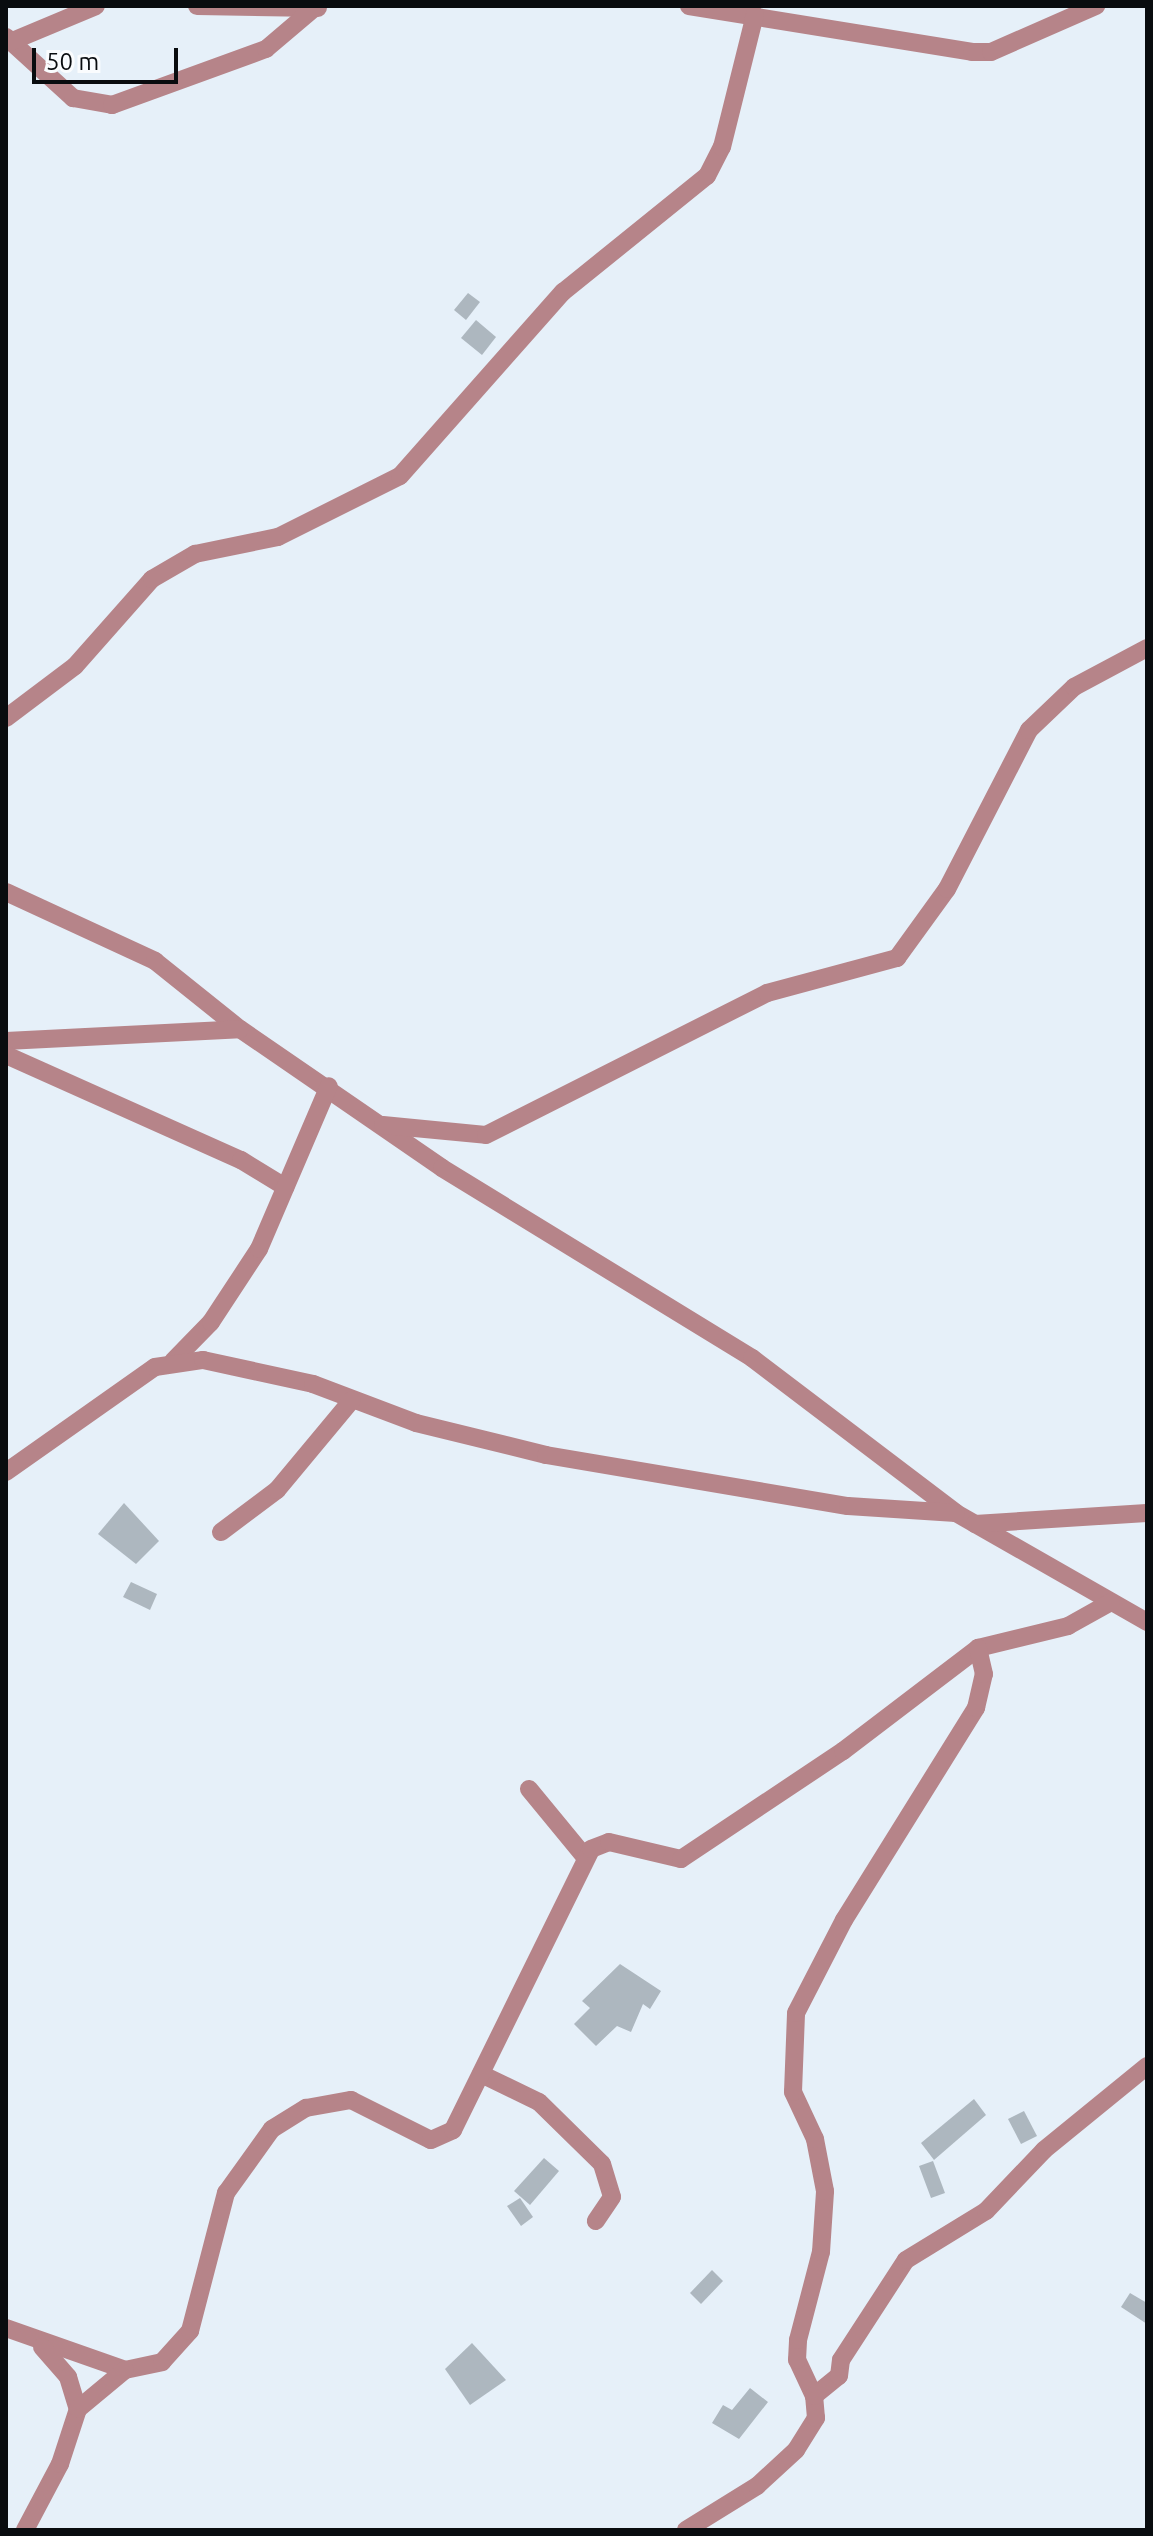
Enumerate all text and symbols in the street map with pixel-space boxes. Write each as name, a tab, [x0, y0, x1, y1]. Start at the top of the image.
scale bar	[36, 32, 182, 82]
text: 50 m	[46, 48, 99, 75]

